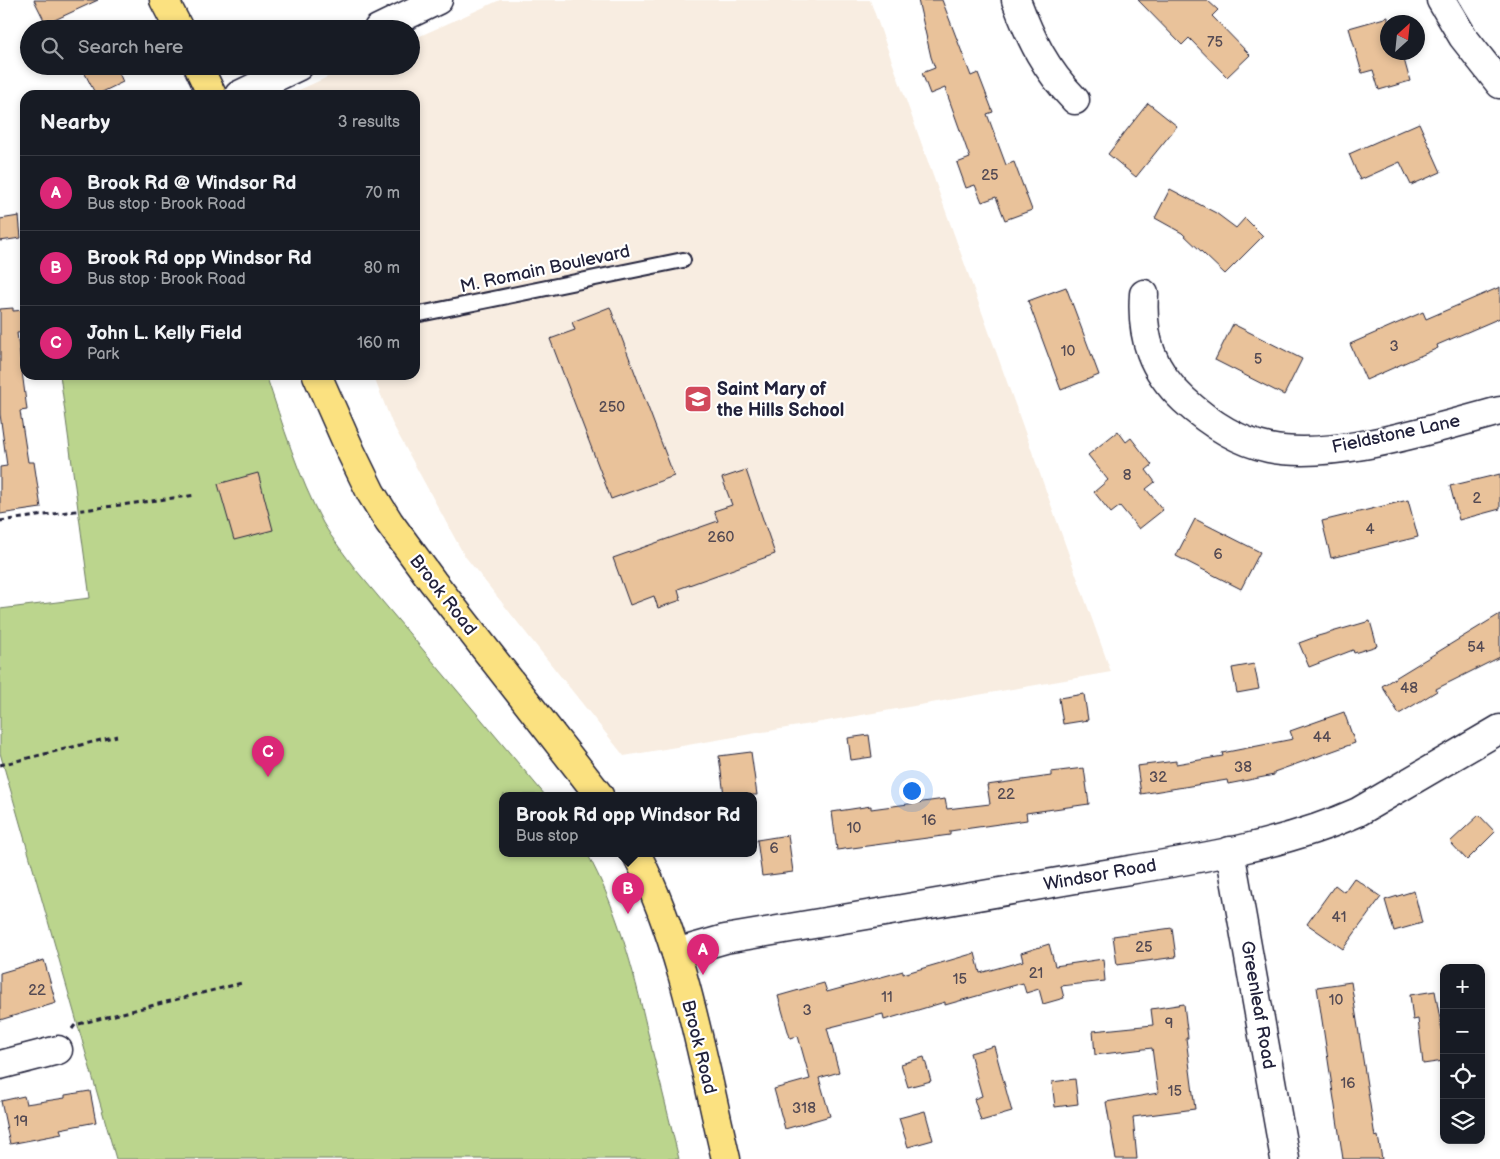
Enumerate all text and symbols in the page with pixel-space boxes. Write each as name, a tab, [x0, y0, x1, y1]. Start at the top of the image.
north arrow	[1380, 15, 1425, 60]
search box	[20, 20, 420, 75]
house number: 75	[1207, 33, 1223, 52]
icon: search	[38, 34, 66, 62]
text: Search here	[78, 36, 183, 59]
text: Nearby	[40, 110, 110, 135]
text: 3 results	[338, 113, 400, 132]
house number: 25	[981, 166, 999, 185]
text: Brook Rd @ Windsor Rd	[87, 172, 296, 195]
text: A	[51, 184, 61, 203]
text: 70 m	[365, 184, 400, 203]
text: Bus stop · Brook Road	[87, 195, 246, 214]
street label: M. Romain Boulevard	[458, 241, 632, 297]
text: Brook Rd opp Windsor Rd	[87, 247, 312, 270]
text: B	[50, 259, 62, 278]
text: 80 m	[364, 259, 400, 278]
text: Bus stop · Brook Road	[87, 270, 246, 289]
text: John L. Kelly Field	[87, 322, 242, 345]
text: C	[50, 334, 62, 353]
text: 160 m	[357, 334, 400, 353]
house number: 3	[1389, 337, 1399, 356]
house number: 10	[1061, 342, 1075, 361]
text: Park	[87, 345, 119, 364]
house number: 5	[1254, 350, 1262, 369]
place label: Saint Mary of the Hills School	[716, 379, 844, 421]
school or university icon: Saint Mary of the Hills School	[683, 384, 713, 414]
house number: 250	[599, 398, 625, 417]
street label: Fieldstone Lane	[1330, 410, 1462, 458]
house number: 8	[1123, 466, 1132, 485]
house number: 2	[1473, 489, 1482, 508]
house number: 4	[1365, 520, 1375, 539]
house number: 260	[708, 528, 735, 547]
house number: 6	[1213, 545, 1223, 564]
street label: Brook Road	[405, 551, 481, 639]
house number: 54	[1467, 638, 1485, 657]
house number: 48	[1400, 679, 1418, 698]
house number: 44	[1313, 728, 1331, 747]
pin: C	[252, 736, 284, 777]
house number: 38	[1234, 758, 1252, 777]
house number: 32	[1149, 768, 1167, 787]
your location	[899, 778, 925, 804]
house number: 22	[997, 785, 1015, 804]
popup	[499, 792, 757, 857]
text: Brook Rd opp Windsor Rd	[516, 804, 740, 827]
house number: 16	[922, 811, 936, 830]
house number: 10	[847, 819, 861, 838]
text: Bus stop	[516, 827, 579, 846]
house number: 6	[769, 839, 779, 858]
street label: Windsor Road	[1042, 855, 1158, 895]
pin: B	[612, 873, 644, 914]
house number: 41	[1332, 908, 1346, 927]
pin: A	[687, 934, 719, 975]
house number: 25	[1135, 938, 1153, 957]
street label: Greenleaf Road	[1236, 939, 1280, 1071]
house number: 21	[1029, 964, 1043, 983]
map controls	[1440, 964, 1485, 1144]
button: +	[1440, 964, 1485, 1009]
house number: 15	[953, 970, 967, 989]
house number: 22	[28, 981, 46, 1000]
house number: 11	[881, 988, 893, 1007]
house number: 10	[1329, 991, 1343, 1010]
street label: Brook Road	[677, 998, 721, 1096]
house number: 3	[802, 1001, 812, 1020]
button: −	[1440, 1009, 1485, 1054]
house number: 9	[1165, 1014, 1173, 1033]
button: locate	[1440, 1054, 1485, 1099]
house number: 16	[1341, 1074, 1355, 1093]
house number: 15	[1168, 1082, 1182, 1101]
house number: 318	[792, 1099, 816, 1118]
button: layers	[1440, 1099, 1485, 1144]
house number: 19	[14, 1112, 28, 1131]

